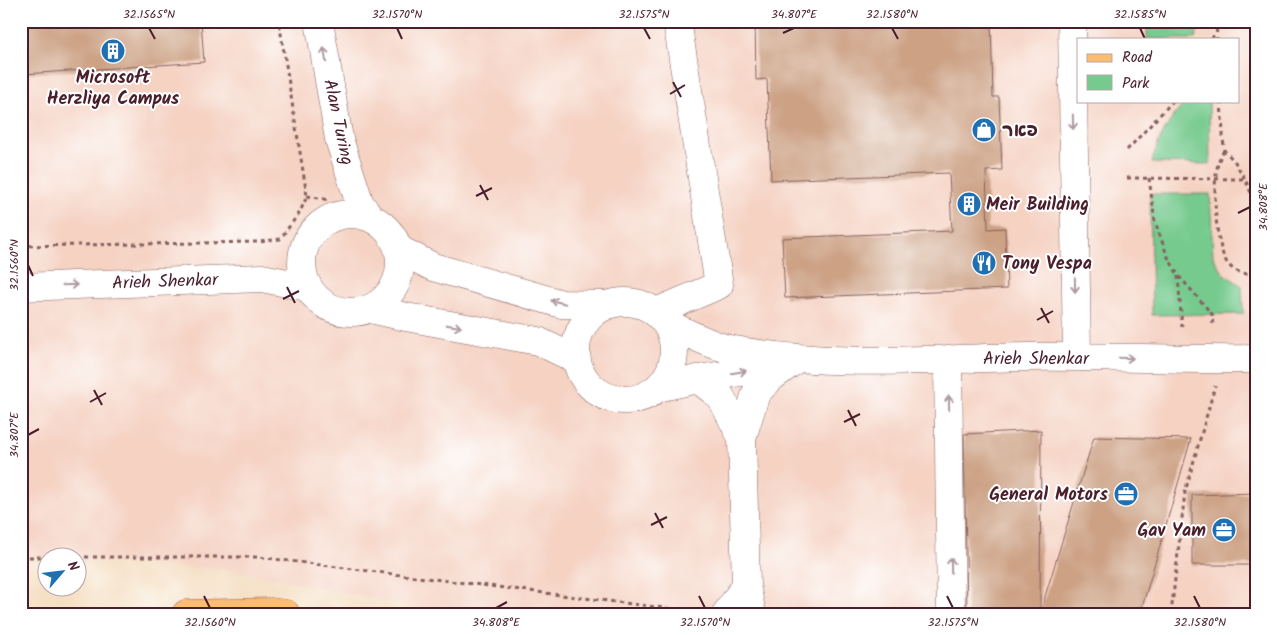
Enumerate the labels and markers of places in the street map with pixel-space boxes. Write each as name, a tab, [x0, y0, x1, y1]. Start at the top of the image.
building icon: Microsoft Herzliya Campus	[100, 38, 126, 64]
place label: Microsoft Herzliya Campus	[47, 64, 180, 114]
shop icon: פאר	[971, 117, 997, 143]
place label: פאר	[1002, 117, 1038, 146]
building icon: Meir Building	[956, 191, 982, 217]
place label: Meir Building	[986, 191, 1089, 220]
restaurant icon: Tony Vespa	[971, 250, 997, 276]
place label: Tony Vespa	[1002, 250, 1092, 279]
place label: General Motors	[989, 481, 1109, 510]
office icon: General Motors	[1113, 481, 1139, 507]
place label: Gav Yam	[1138, 517, 1206, 546]
office icon: Gav Yam	[1211, 517, 1237, 543]

